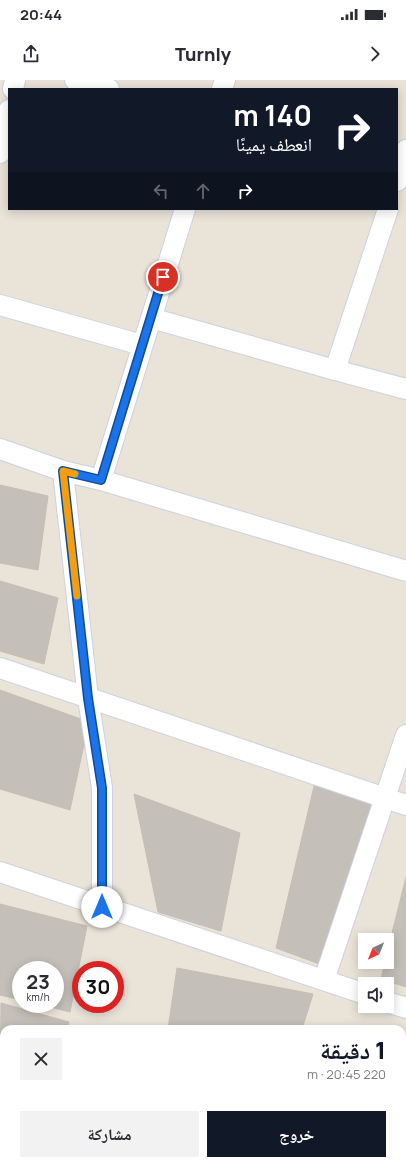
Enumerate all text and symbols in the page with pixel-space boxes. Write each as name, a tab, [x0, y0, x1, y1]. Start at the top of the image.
text: 20:44	[20, 4, 62, 25]
text: Turnly	[175, 42, 231, 66]
icon: share	[20, 43, 42, 65]
icon: forward	[364, 43, 386, 65]
text: 140 m	[233, 96, 312, 134]
icon: right	[326, 104, 378, 156]
text: انعطف يمينًا	[236, 132, 312, 156]
icon: left	[150, 180, 172, 202]
icon: ahead	[192, 180, 214, 202]
icon: right	[234, 180, 256, 202]
pin	[146, 260, 180, 294]
icon: arrive	[152, 266, 174, 288]
position arrow	[81, 886, 123, 928]
north arrow	[358, 933, 394, 969]
map controls	[358, 933, 394, 1013]
speed limit sign: 30	[72, 961, 124, 1013]
text: 23	[26, 968, 50, 995]
button: sound	[358, 977, 394, 1013]
text: km/h	[26, 990, 50, 1004]
text: 1 دقيقة	[320, 1033, 386, 1066]
button: close	[20, 1038, 62, 1080]
text: 220 m · 20:45	[307, 1065, 386, 1083]
button: مشاركة	[20, 1111, 199, 1157]
button: خروج	[207, 1111, 386, 1157]

